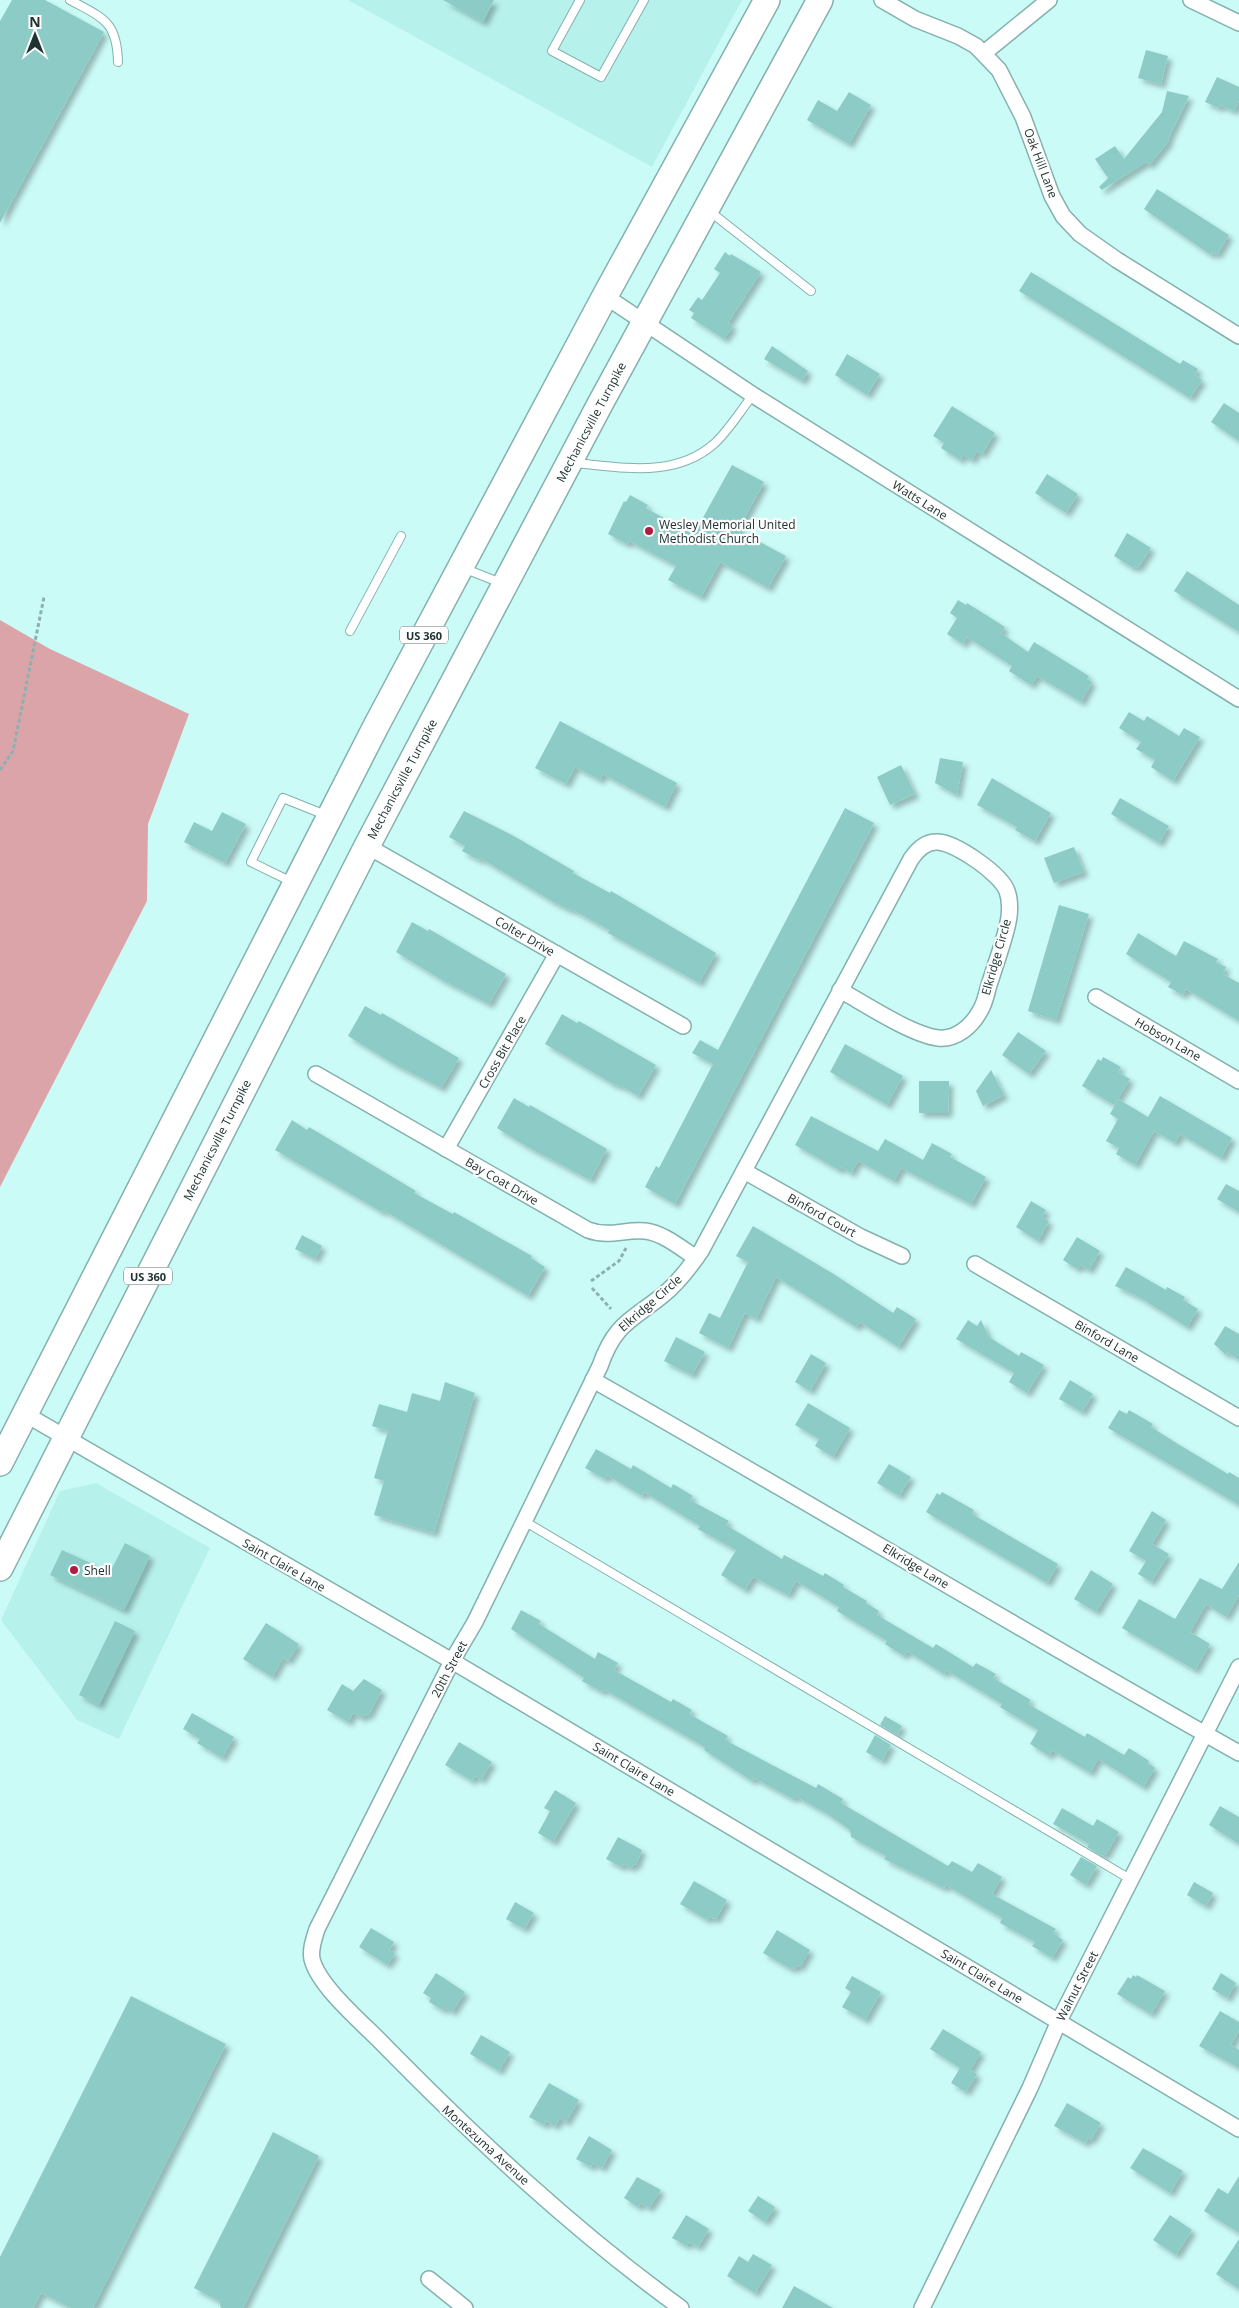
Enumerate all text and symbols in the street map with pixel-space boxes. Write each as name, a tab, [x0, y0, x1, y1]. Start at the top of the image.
north arrow	[10, 10, 60, 60]
text: N	[29, 12, 41, 31]
street label: Oak Hill Lane	[1020, 126, 1062, 201]
street label: Mechanicsville Turnpike	[552, 359, 630, 485]
street label: Watts Lane	[889, 476, 951, 524]
place label: Wesley Memorial United Methodist Church	[659, 516, 796, 547]
marker: Wesley Memorial United Methodist Church	[643, 525, 655, 537]
road number: US 360	[400, 626, 448, 644]
street label: Mechanicsville Turnpike	[363, 716, 441, 842]
street label: Colter Drive	[492, 912, 558, 960]
street label: Elkridge Circle	[977, 917, 1015, 997]
street label: Cross Bit Place	[474, 1012, 530, 1092]
street label: Hobson Lane	[1132, 1013, 1204, 1065]
street label: Mechanicsville Turnpike	[179, 1076, 255, 1203]
street label: Bay Coat Drive	[462, 1153, 542, 1209]
street label: Binford Court	[785, 1189, 859, 1241]
road number: US 360	[124, 1268, 172, 1284]
street label: Elkridge Circle	[615, 1271, 685, 1335]
street label: Binford Lane	[1072, 1316, 1143, 1366]
street label: Saint Claire Lane	[239, 1534, 329, 1596]
street label: Elkridge Lane	[880, 1539, 953, 1593]
place label: Shell	[84, 1562, 111, 1579]
marker: Shell	[68, 1564, 80, 1576]
street label: 20th Street	[427, 1638, 471, 1700]
street label: Saint Claire Lane	[590, 1738, 679, 1800]
street label: Saint Claire Lane	[938, 1945, 1027, 2007]
street label: Walnut Street	[1052, 1948, 1102, 2024]
street label: Montezuma Avenue	[439, 2101, 534, 2189]

